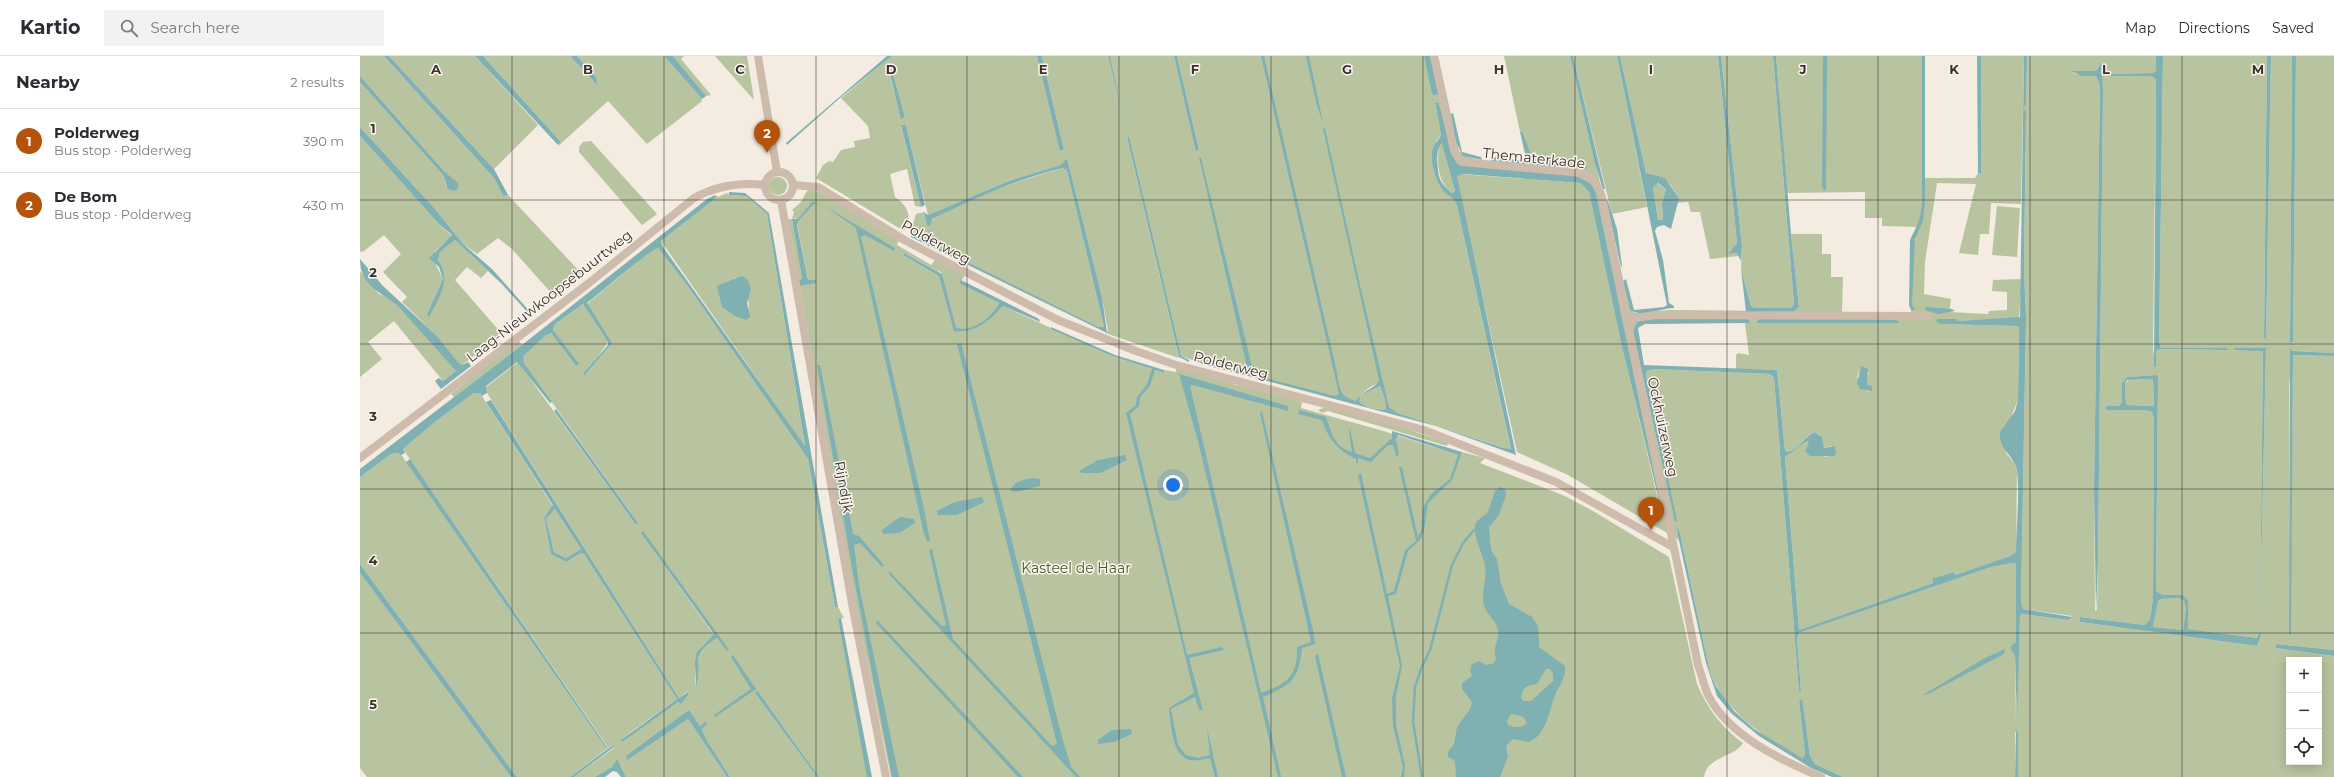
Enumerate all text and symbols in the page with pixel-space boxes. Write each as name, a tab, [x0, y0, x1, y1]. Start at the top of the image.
search box	[104, 10, 384, 46]
text: Kartio	[20, 16, 80, 39]
icon: search	[118, 17, 140, 39]
text: Search here	[150, 18, 240, 37]
text: Map	[2125, 19, 2156, 37]
text: Directions	[2178, 19, 2250, 37]
text: Saved	[2272, 19, 2314, 37]
text: A	[430, 61, 442, 77]
text: B	[583, 61, 593, 77]
text: C	[735, 61, 745, 77]
text: D	[886, 61, 897, 77]
text: E	[1039, 61, 1048, 77]
text: F	[1191, 61, 1199, 77]
text: G	[1342, 61, 1352, 77]
text: H	[1494, 61, 1504, 77]
text: I	[1649, 61, 1653, 77]
text: J	[1798, 61, 1807, 77]
text: K	[1949, 61, 1959, 77]
text: L	[2102, 61, 2110, 77]
text: M	[2252, 61, 2264, 77]
text: Nearby	[16, 72, 80, 92]
text: 2 results	[290, 74, 344, 90]
text: 1	[370, 120, 376, 136]
pin: 2	[754, 120, 780, 153]
text: Polderweg	[54, 123, 139, 142]
text: 1	[26, 133, 32, 149]
text: 390 m	[303, 133, 344, 149]
text: Bus stop · Polderweg	[54, 142, 192, 158]
street label: Thematerkade	[1482, 144, 1586, 172]
text: De Bom	[54, 187, 117, 206]
text: 2	[25, 197, 33, 213]
text: 430 m	[302, 197, 344, 213]
text: Bus stop · Polderweg	[54, 206, 192, 222]
street label: Polderweg	[898, 216, 974, 268]
street label: Laag-Nieuwkoopsebuurtweg	[463, 226, 635, 366]
text: 2	[369, 264, 377, 280]
street label: Polderweg	[1192, 347, 1270, 383]
street label: Ockhuizerweg	[1644, 375, 1682, 479]
text: 3	[368, 408, 377, 424]
street label: Rijndijk	[831, 460, 858, 515]
your location	[1163, 475, 1183, 495]
pin: 1	[1638, 497, 1664, 530]
text: 4	[369, 552, 378, 568]
park label: Kasteel de Haar	[1021, 559, 1131, 577]
map controls	[2286, 657, 2322, 765]
button: +	[2286, 657, 2322, 693]
button: −	[2286, 693, 2322, 729]
text: 5	[369, 696, 377, 712]
button: locate	[2286, 729, 2322, 765]

